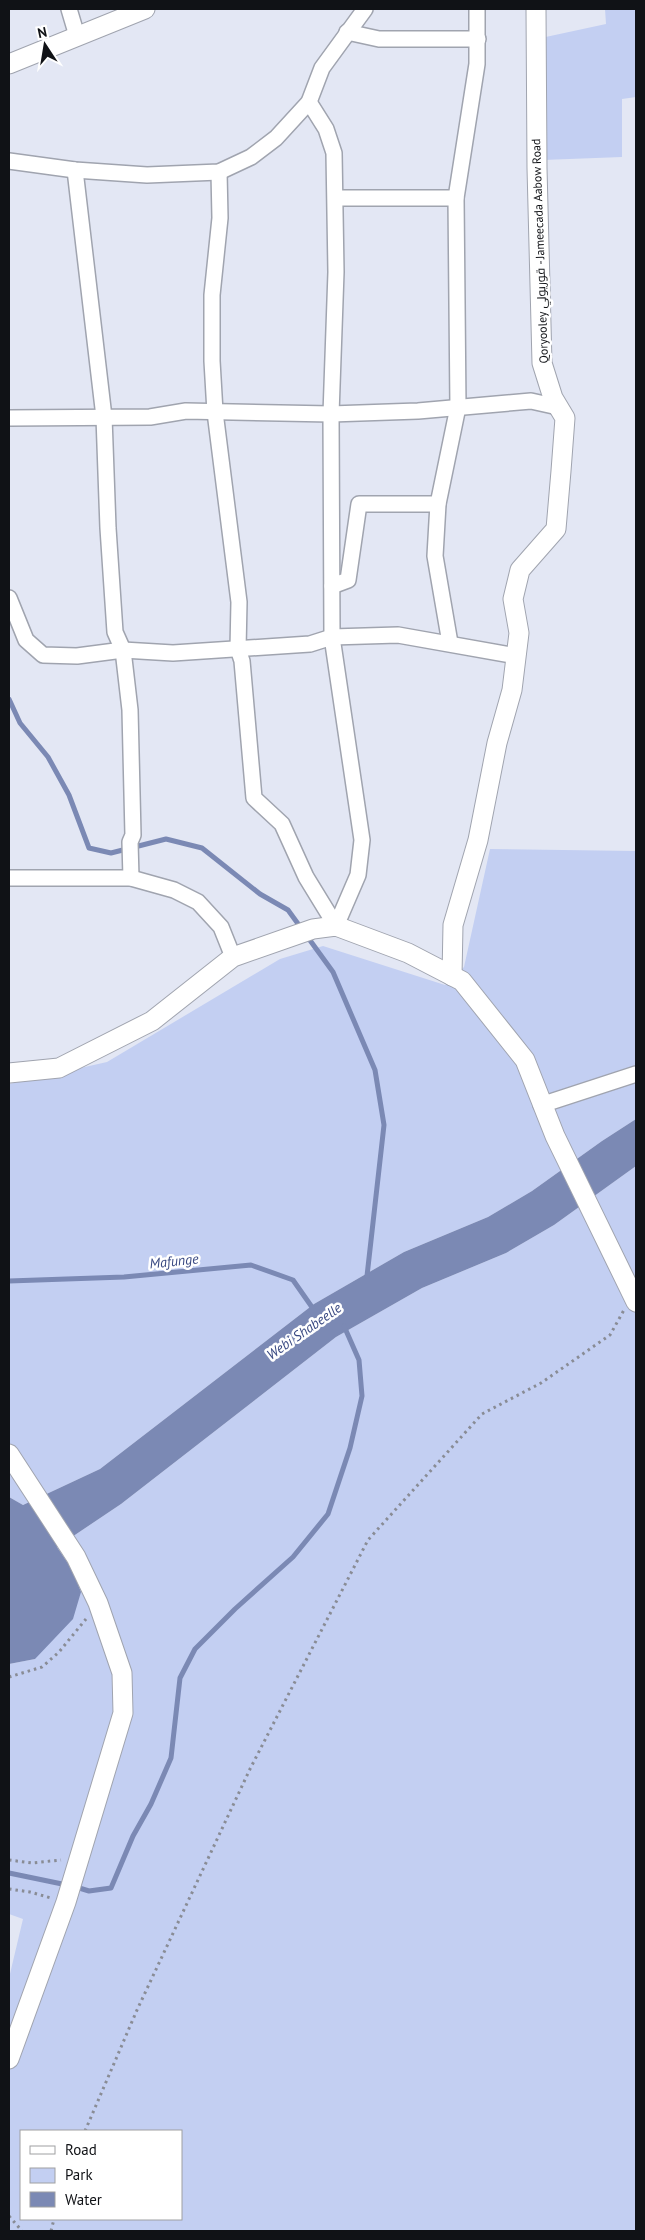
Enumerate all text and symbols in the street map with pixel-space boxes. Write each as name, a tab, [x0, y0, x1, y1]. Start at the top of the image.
north arrow	[20, 20, 70, 70]
text: N	[36, 23, 49, 42]
street label: Qoryooley قوريولي - Jameecada Aabow Road	[528, 138, 554, 364]
water label: Mafunge	[149, 1249, 200, 1273]
water label: Webi Shabeelle	[263, 1298, 345, 1363]
legend	[20, 2130, 182, 2220]
text: Road	[65, 2140, 97, 2159]
text: Park	[65, 2165, 93, 2184]
text: Water	[65, 2190, 102, 2209]

